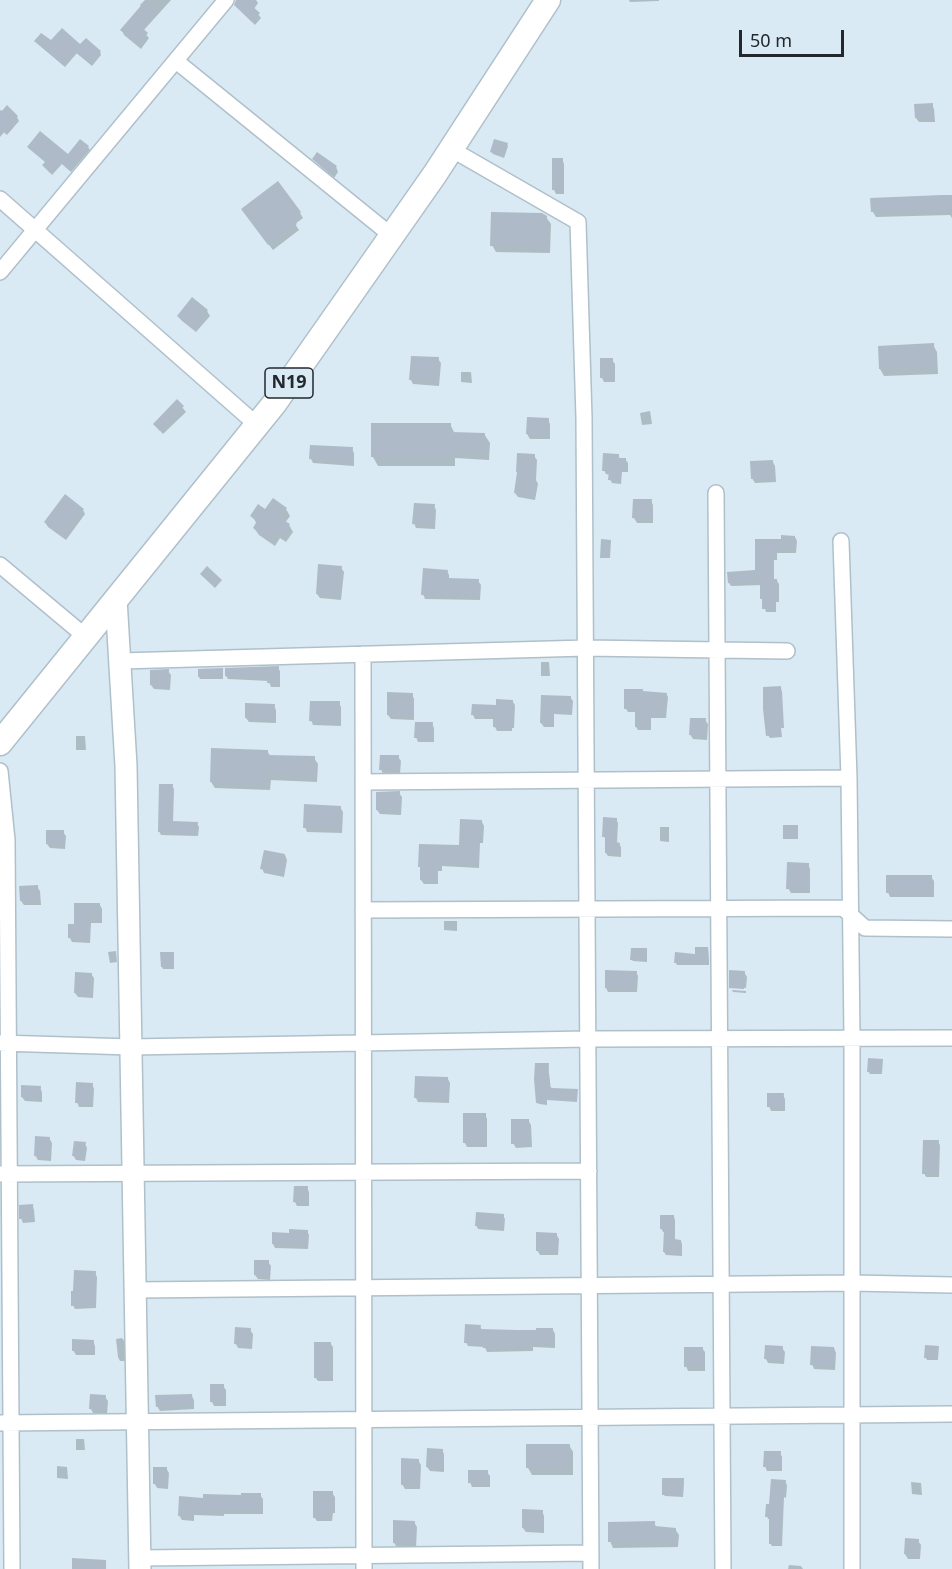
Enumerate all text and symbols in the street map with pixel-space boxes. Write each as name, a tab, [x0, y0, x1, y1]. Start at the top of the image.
scale bar	[742, 18, 847, 56]
text: 50 m	[750, 28, 792, 52]
road number: N19	[265, 368, 313, 398]

